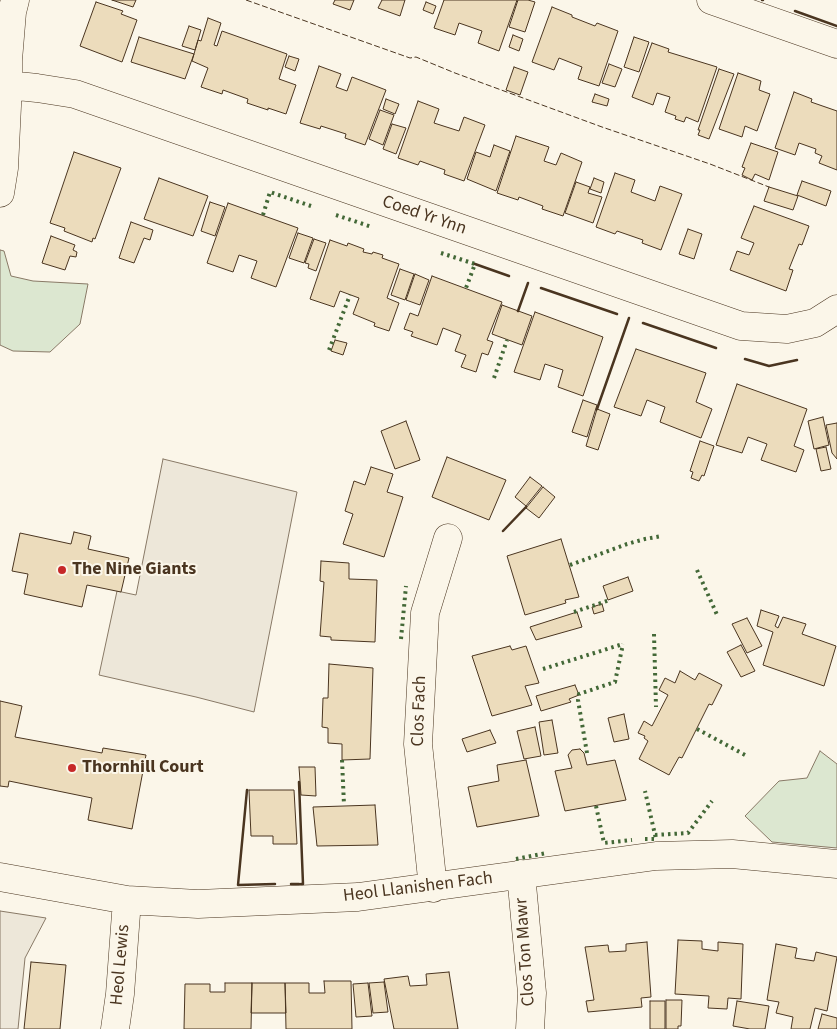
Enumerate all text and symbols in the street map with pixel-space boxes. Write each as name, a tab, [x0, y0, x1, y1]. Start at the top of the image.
street label: Coed Yr Ynn	[379, 191, 469, 241]
place label: The Nine Giants	[72, 559, 196, 581]
marker: The Nine Giants	[56, 564, 68, 576]
street label: Clos Fach	[408, 675, 432, 747]
place label: Thornhill Court	[82, 757, 204, 779]
marker: Thornhill Court	[66, 762, 78, 774]
street label: Heol Llanishen Fach	[342, 868, 494, 908]
street label: Clos Ton Mawr	[511, 897, 541, 1007]
street label: Heol Lewis	[107, 924, 135, 1006]

